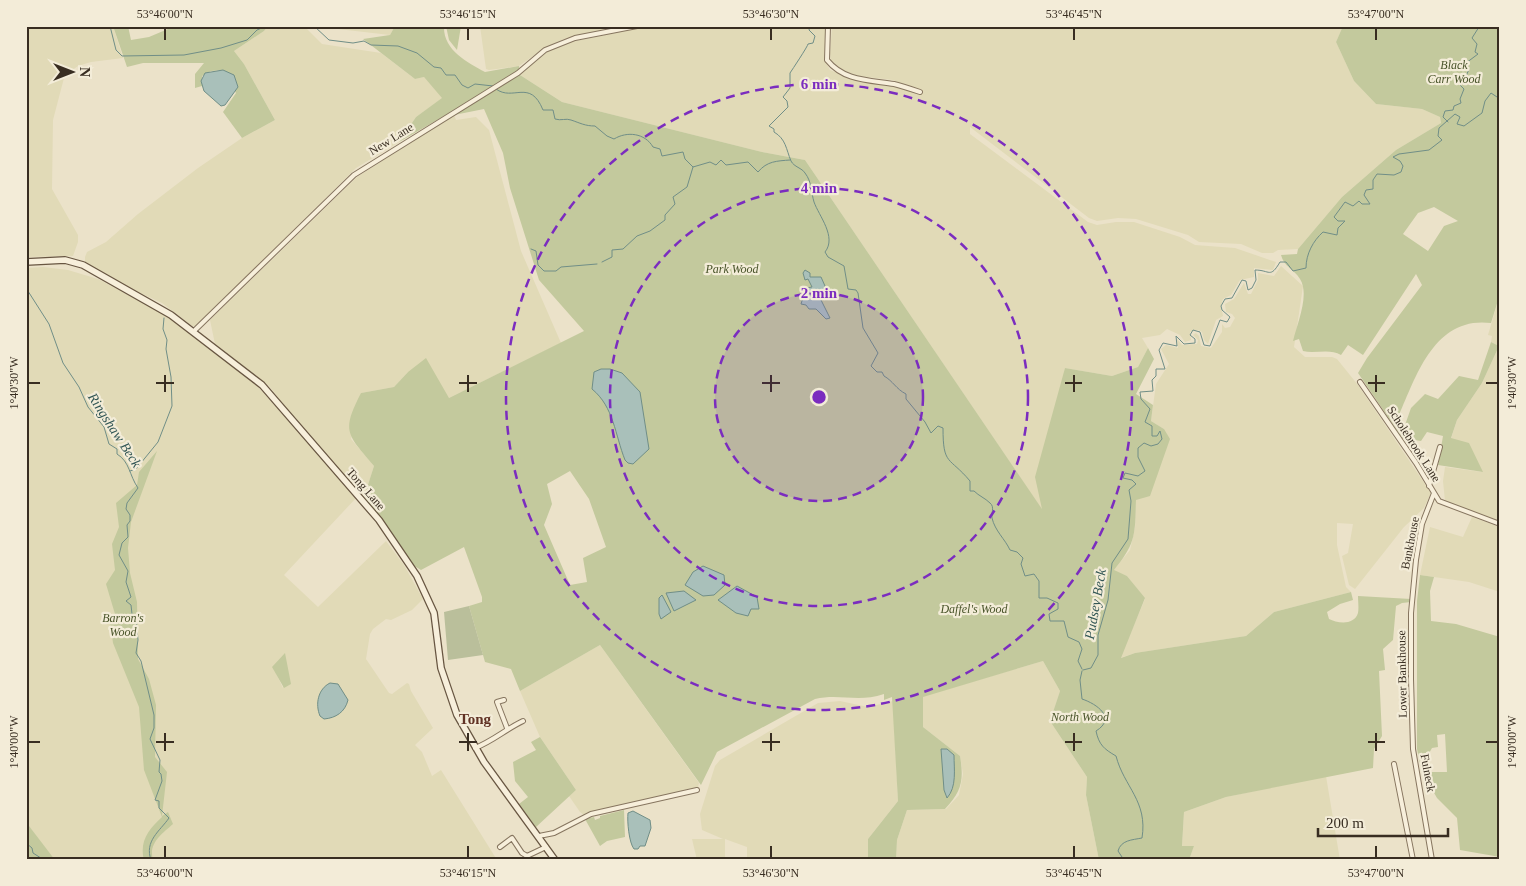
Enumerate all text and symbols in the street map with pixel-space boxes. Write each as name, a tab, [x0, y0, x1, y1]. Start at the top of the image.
text: 53°46'00"N	[137, 7, 194, 21]
text: 53°46'15"N	[440, 7, 497, 21]
text: 53°46'30"N	[743, 7, 800, 21]
text: 53°46'45"N	[1046, 7, 1103, 21]
text: 53°47'00"N	[1348, 7, 1405, 21]
north arrow	[48, 48, 98, 98]
park label: Black Carr Wood	[1427, 58, 1482, 86]
text: N	[77, 67, 92, 77]
text: 6 min	[801, 76, 838, 92]
street label: New Lane	[366, 120, 416, 158]
text: 4 min	[801, 180, 838, 196]
park label: Park Wood	[704, 262, 760, 276]
text: 2 min	[801, 285, 838, 301]
text: 1°40'30"W	[7, 356, 21, 410]
text: 1°40'30"W	[1505, 356, 1519, 410]
centre of rings	[810, 388, 828, 406]
water label: Ringshaw Beck	[84, 389, 145, 471]
street label: Scholebrook Lane	[1384, 403, 1444, 485]
street label: Tong Lane	[344, 465, 388, 513]
street label: Bankhouse	[1398, 515, 1422, 571]
water label: Pudsey Beck	[1082, 567, 1109, 641]
park label: Daffel's Wood	[939, 602, 1009, 616]
park label: Barron's Wood	[102, 611, 144, 639]
street label: Lower Bankhouse	[1394, 630, 1410, 718]
park label: North Wood	[1050, 710, 1110, 724]
district label: Tong	[459, 711, 491, 727]
text: 1°40'00"W	[7, 715, 21, 769]
text: 1°40'00"W	[1505, 715, 1519, 769]
street label: Fulneck	[1417, 753, 1439, 793]
scale bar	[1318, 806, 1448, 838]
text: 200 m	[1326, 815, 1364, 831]
text: 53°46'00"N	[137, 866, 194, 880]
text: 53°46'15"N	[440, 866, 497, 880]
text: 53°46'30"N	[743, 866, 800, 880]
text: 53°46'45"N	[1046, 866, 1103, 880]
text: 53°47'00"N	[1348, 866, 1405, 880]

